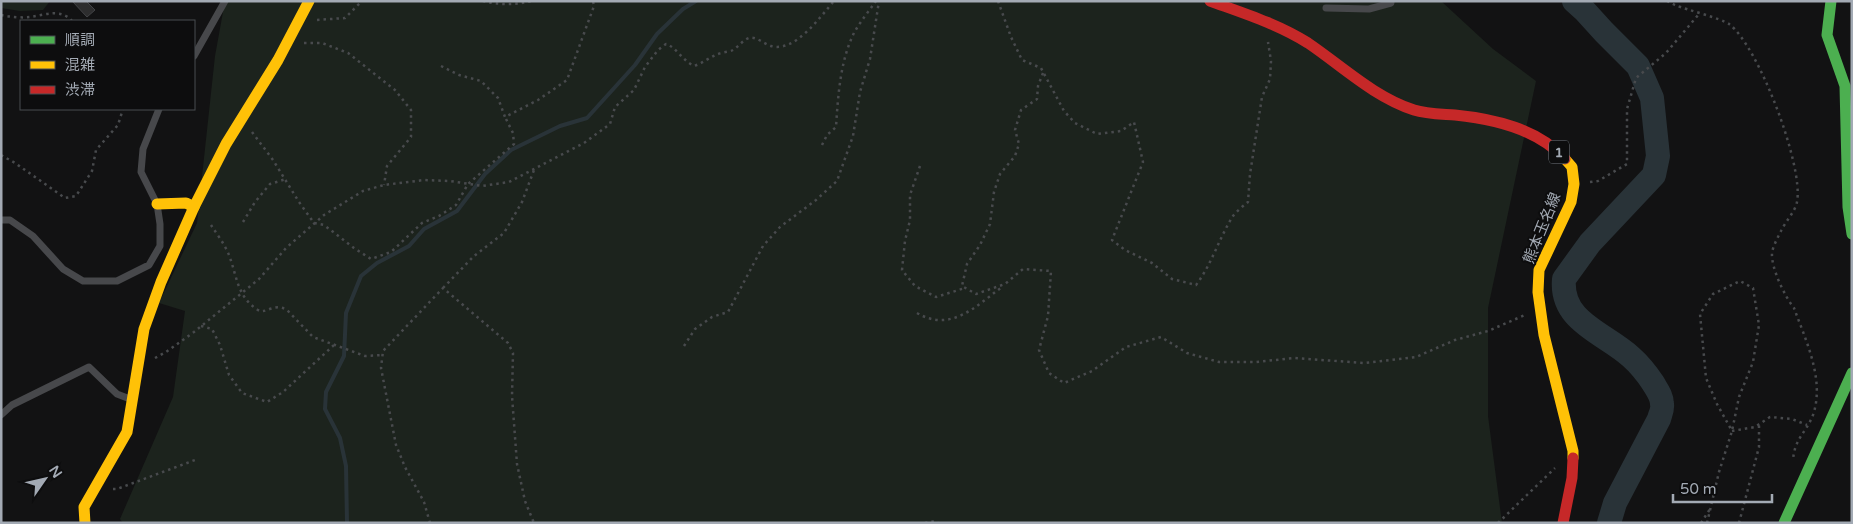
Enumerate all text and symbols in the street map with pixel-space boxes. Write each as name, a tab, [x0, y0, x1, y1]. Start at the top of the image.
legend	[20, 20, 195, 110]
text: 順調	[65, 31, 95, 49]
text: 混雑	[65, 56, 95, 74]
text: 渋滞	[65, 81, 95, 99]
road number: 1	[1549, 140, 1569, 163]
street label: 熊本玉名線	[1520, 190, 1564, 266]
north arrow	[20, 454, 70, 504]
text: N	[45, 463, 66, 481]
scale bar	[1673, 472, 1772, 504]
text: 50 m	[1680, 480, 1717, 498]

